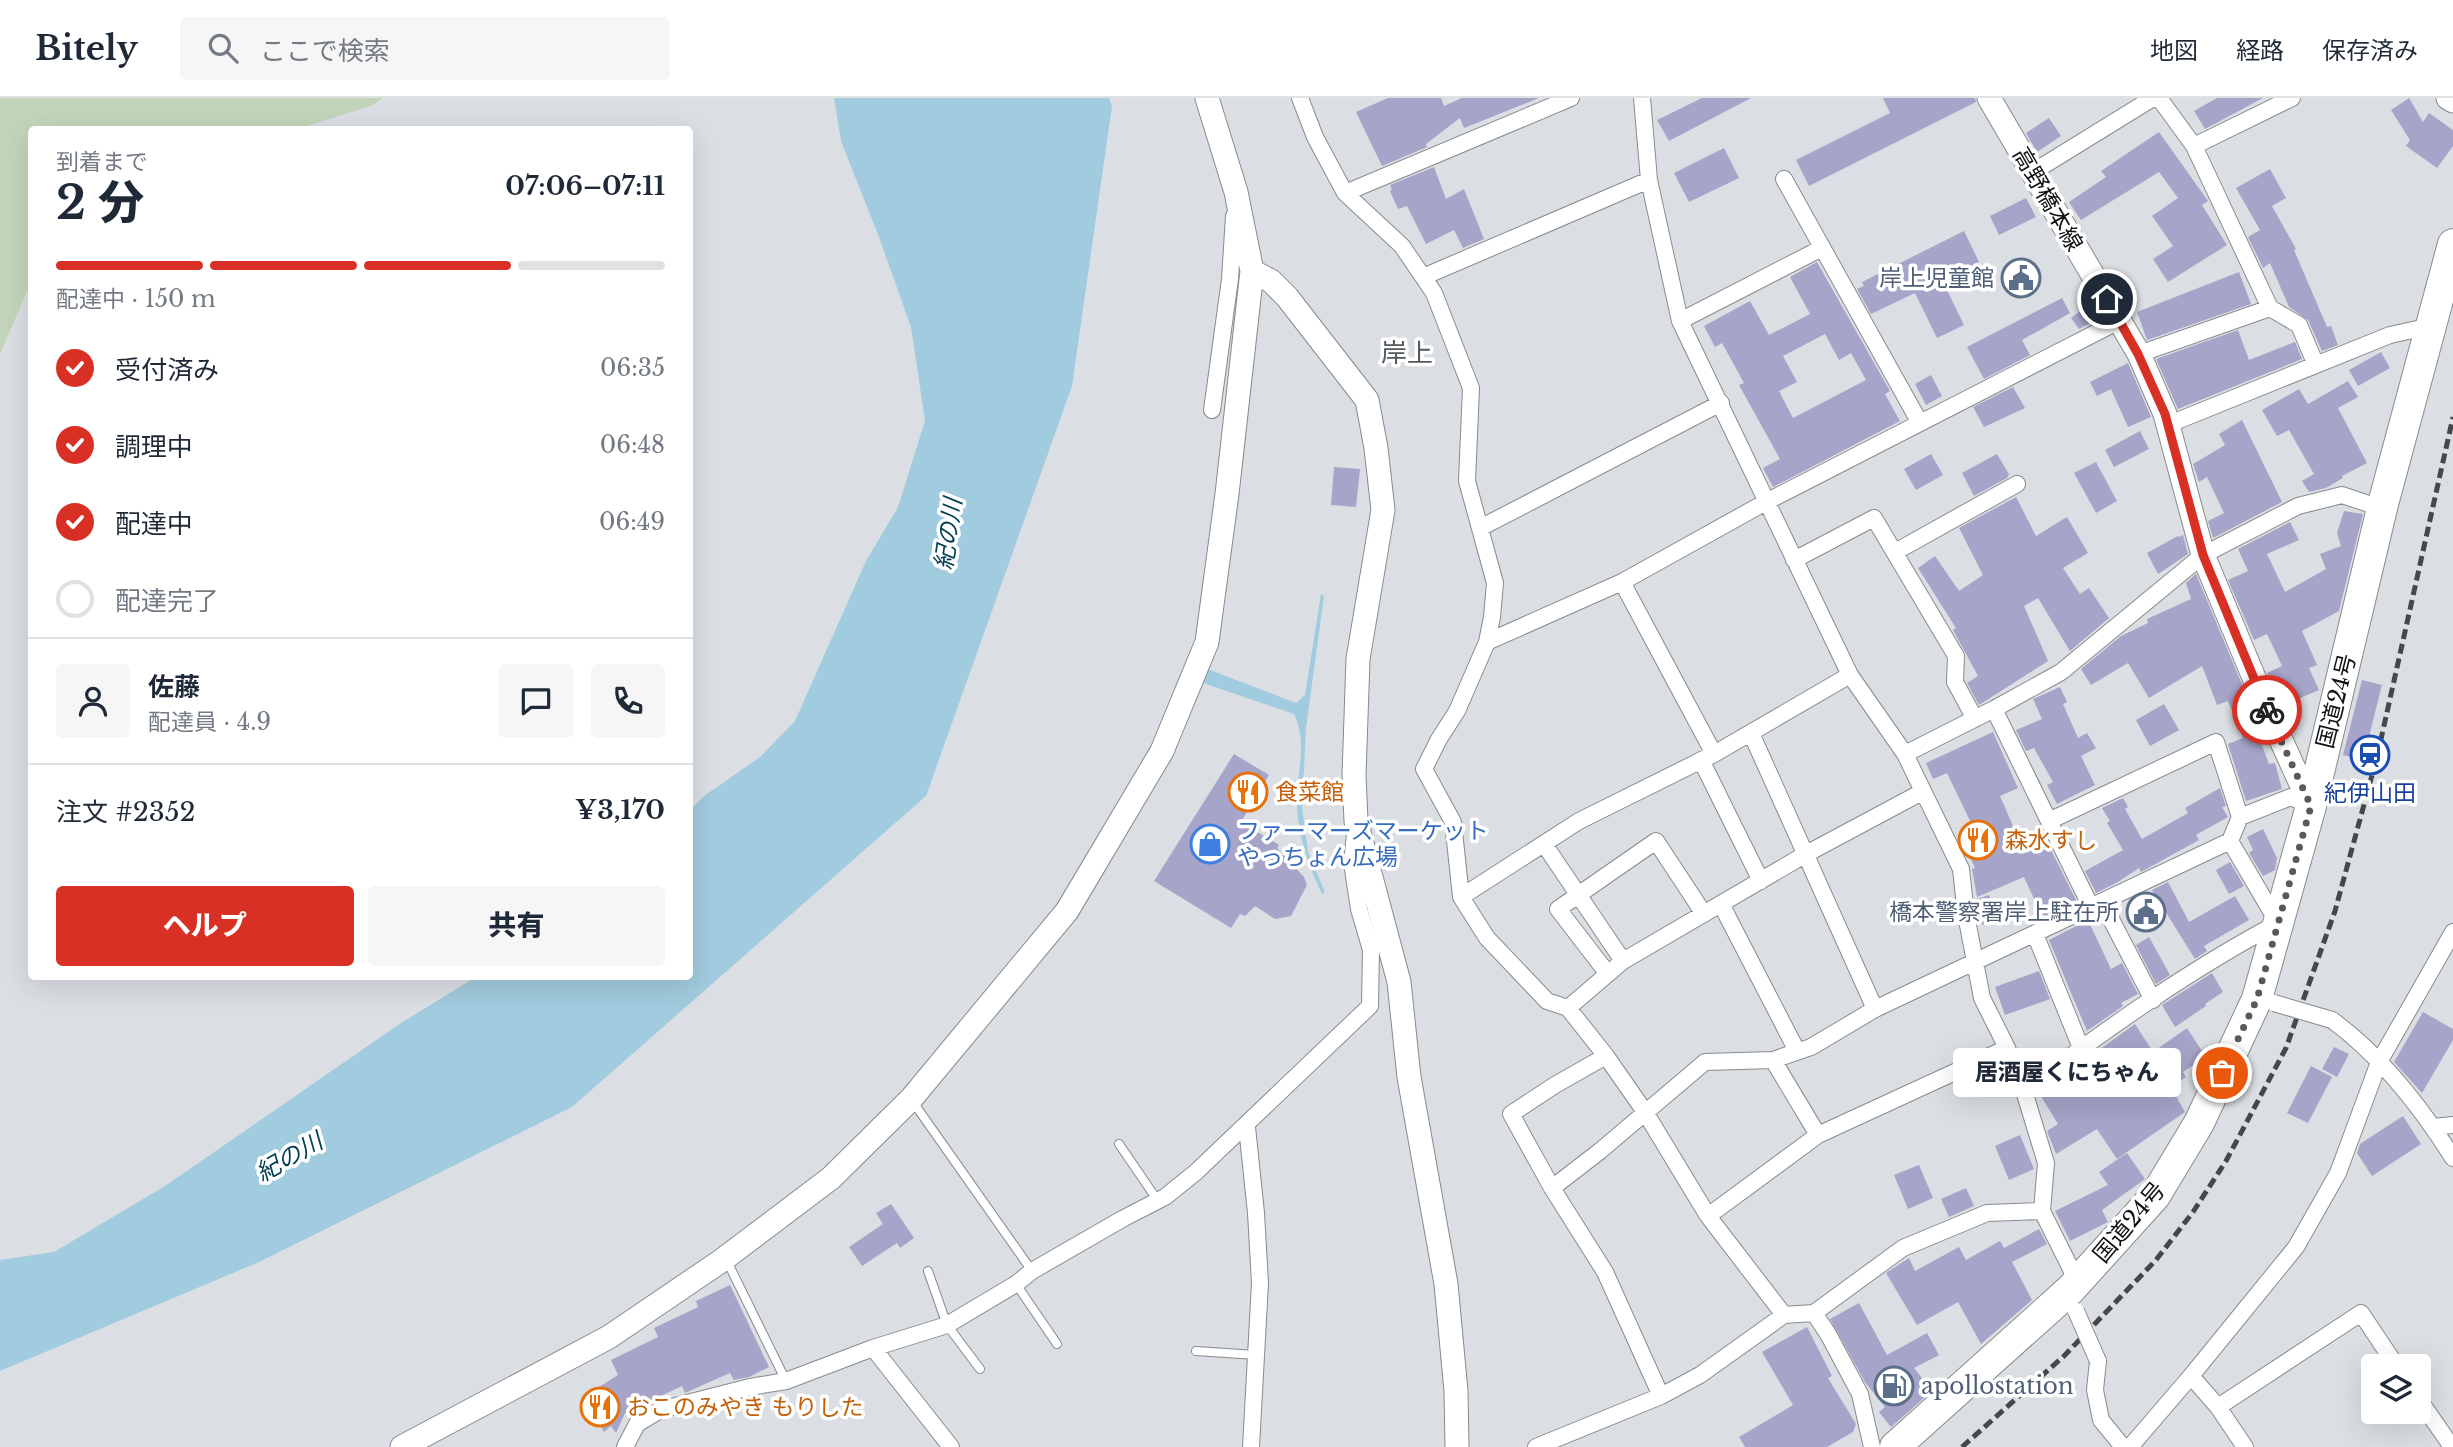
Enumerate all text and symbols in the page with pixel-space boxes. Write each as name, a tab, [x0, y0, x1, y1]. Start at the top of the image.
search box	[180, 17, 670, 80]
text: Bitely	[35, 28, 138, 69]
icon: search	[204, 29, 242, 67]
text: ここで検索	[260, 35, 390, 67]
text: 地図	[2150, 36, 2198, 65]
text: 経路	[2236, 36, 2284, 65]
text: 保存済み	[2322, 36, 2418, 65]
street label: 高野橋本線	[2007, 142, 2089, 256]
text: 到着まで	[56, 148, 148, 176]
text: 07:06–07:11	[505, 170, 665, 202]
text: 2 分	[56, 174, 144, 231]
public building icon: 岸上児童館	[2000, 257, 2042, 299]
place label: 岸上児童館	[1879, 264, 1994, 292]
pin	[2077, 269, 2137, 329]
icon: home	[2088, 280, 2126, 318]
text: 配達中 · 150 m	[56, 285, 216, 313]
district label: 岸上	[1381, 337, 1433, 369]
icon: check	[56, 349, 94, 387]
text: 受付済み	[115, 354, 219, 386]
text: 06:35	[600, 354, 665, 382]
icon: check	[56, 426, 94, 464]
text: 調理中	[115, 431, 193, 463]
text: 06:48	[600, 431, 665, 459]
water label: 紀の川	[929, 493, 968, 572]
icon: check	[56, 503, 94, 541]
text: 配達中	[115, 508, 193, 540]
text: 06:49	[599, 508, 665, 536]
text: 配達完了	[115, 585, 219, 617]
street label: 国道24号	[2311, 651, 2361, 751]
button: person	[56, 664, 130, 738]
button: chat	[499, 664, 573, 738]
button: phone	[591, 664, 665, 738]
text: 佐藤	[148, 671, 200, 703]
courier	[2232, 675, 2302, 745]
icon: bike	[2248, 691, 2286, 729]
text: 配達員 · 4.9	[148, 708, 271, 736]
station icon: 紀伊山田	[2349, 734, 2391, 776]
restaurant icon: 食菜館	[1227, 771, 1269, 813]
place label: 食菜館	[1275, 778, 1344, 806]
place label: 紀伊山田	[2324, 779, 2416, 807]
text: ¥3,170	[575, 794, 665, 826]
text: 注文 #2352	[56, 796, 196, 828]
place label: ファーマーズマーケット やっちょん広場	[1237, 817, 1489, 871]
restaurant icon: 森水すし	[1957, 819, 1999, 861]
shop icon: ファーマーズマーケット やっちょん広場	[1189, 823, 1231, 865]
place label: 森水すし	[2005, 826, 2097, 854]
button: ヘルプ	[56, 886, 354, 966]
button: 共有	[368, 886, 665, 966]
public building icon: 橋本警察署岸上駐在所	[2125, 891, 2167, 933]
place label: 橋本警察署岸上駐在所	[1889, 898, 2119, 926]
pin	[2192, 1043, 2252, 1103]
callout: 居酒屋くにちゃん	[1952, 1048, 2180, 1098]
icon: bag	[2203, 1054, 2241, 1092]
text: 居酒屋くにちゃん	[1975, 1058, 2159, 1086]
water label: 紀の川	[251, 1125, 330, 1188]
street label: 国道24号	[2087, 1176, 2171, 1268]
map controls	[2361, 1354, 2431, 1424]
button: layers	[2361, 1354, 2431, 1424]
fuel station icon: apollostation	[1873, 1365, 1915, 1407]
place label: apollostation	[1921, 1372, 2074, 1400]
restaurant icon: おこのみやき もりした	[579, 1386, 621, 1428]
place label: おこのみやき もりした	[627, 1393, 864, 1421]

